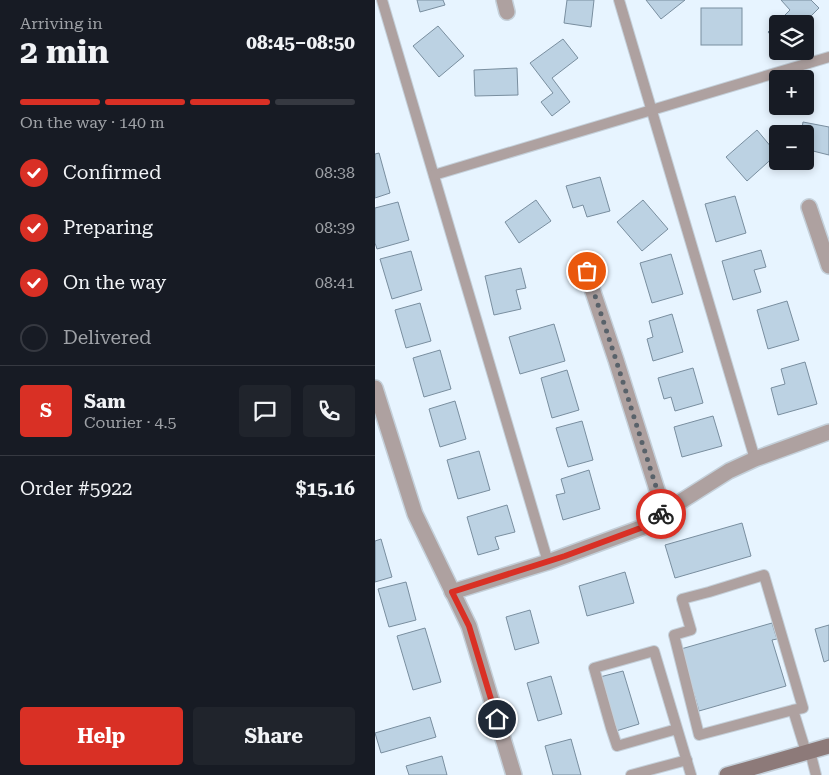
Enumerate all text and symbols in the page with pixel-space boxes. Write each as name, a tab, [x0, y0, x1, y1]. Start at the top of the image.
text: Arriving in	[20, 14, 103, 33]
map controls	[769, 15, 814, 170]
button: layers	[769, 15, 814, 60]
text: 08:45–08:50	[246, 31, 355, 54]
text: 2 min	[20, 33, 109, 71]
button: +	[769, 70, 814, 115]
text: On the way · 140 m	[20, 113, 165, 132]
button: −	[769, 125, 814, 170]
icon: check	[20, 159, 48, 187]
text: Confirmed	[63, 161, 161, 184]
text: 08:38	[315, 163, 355, 182]
icon: check	[20, 214, 48, 242]
text: Preparing	[63, 216, 153, 239]
text: 08:39	[315, 218, 355, 237]
pin	[566, 250, 608, 292]
icon: bag	[573, 257, 601, 285]
icon: check	[20, 269, 48, 297]
text: On the way	[63, 271, 166, 294]
text: 08:41	[315, 273, 355, 292]
text: Delivered	[63, 326, 151, 349]
button: chat	[239, 385, 291, 437]
button: phone	[303, 385, 355, 437]
text: Sam	[84, 390, 126, 413]
text: S	[40, 399, 52, 422]
text: Courier · 4.5	[84, 413, 177, 432]
text: Order #5922	[20, 477, 132, 500]
text: $15.16	[296, 477, 355, 500]
courier	[636, 489, 686, 539]
icon: bike	[647, 500, 675, 528]
pin	[476, 698, 518, 740]
icon: home	[483, 705, 511, 733]
button: Help	[20, 707, 183, 765]
button: Share	[193, 707, 355, 765]

